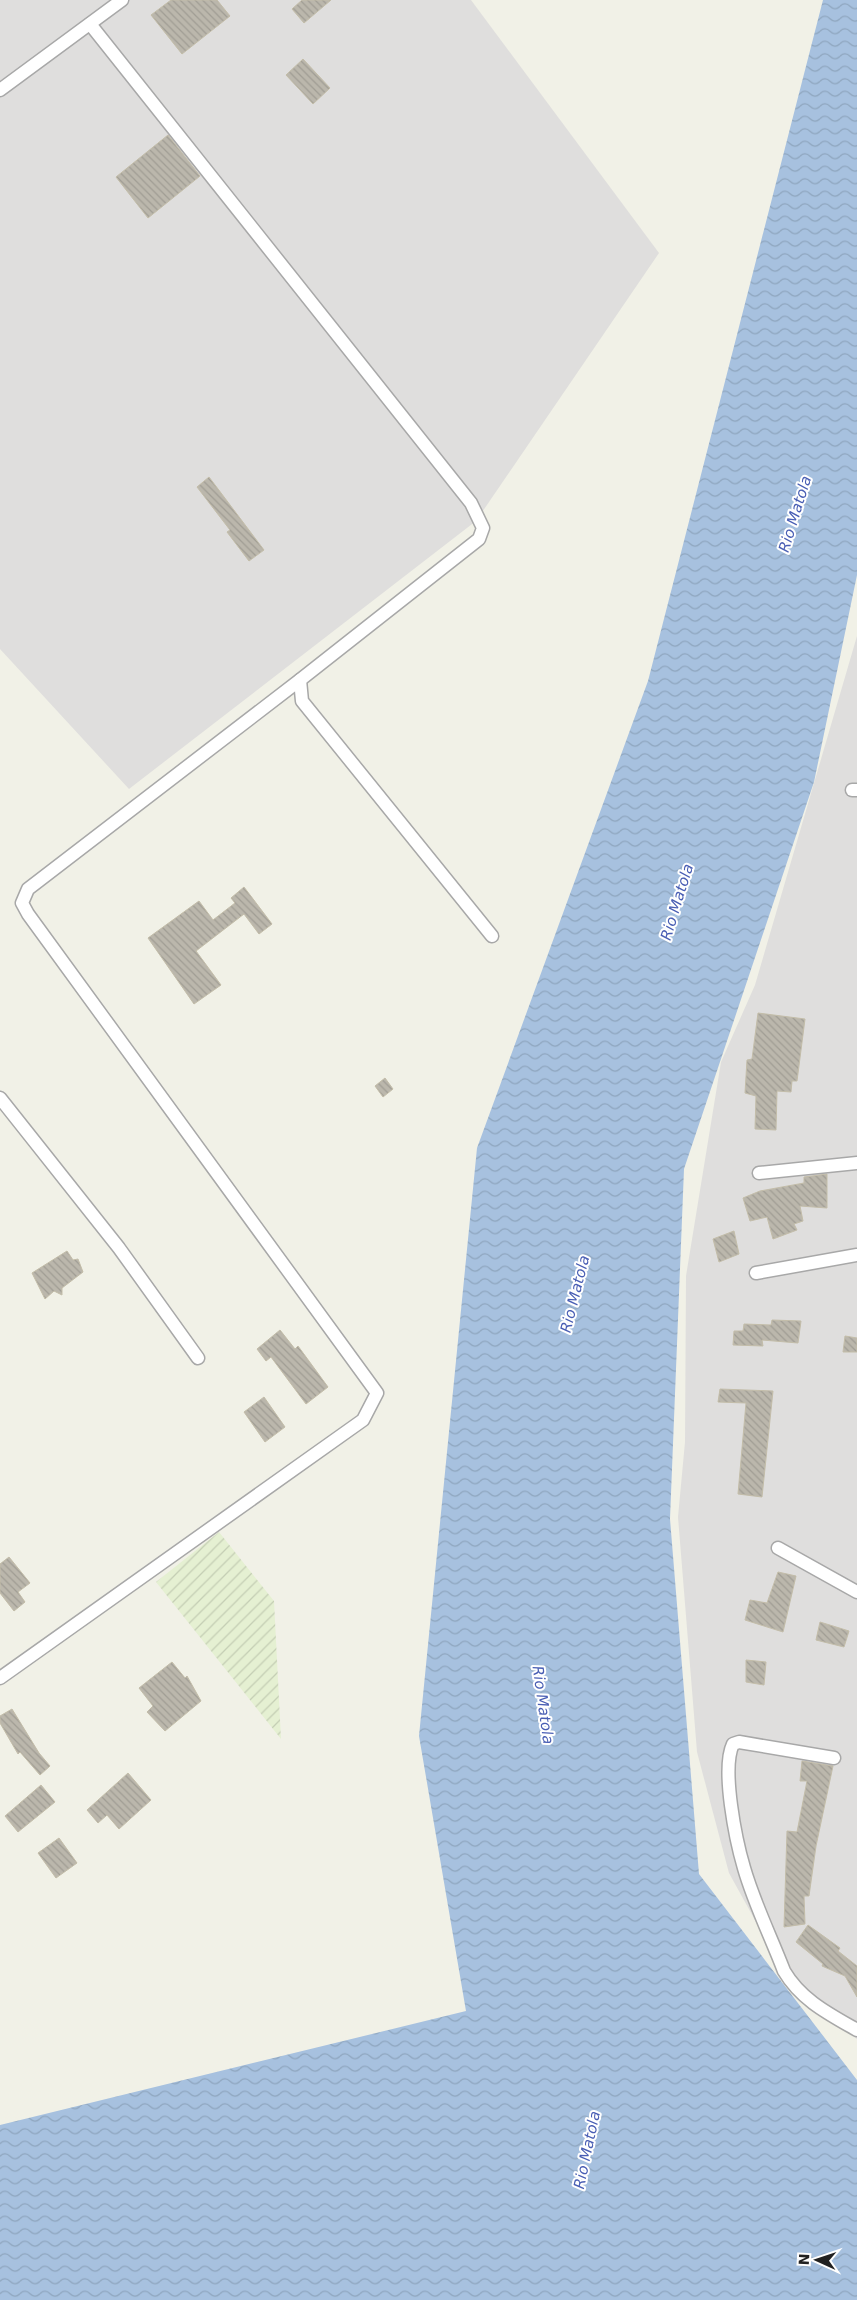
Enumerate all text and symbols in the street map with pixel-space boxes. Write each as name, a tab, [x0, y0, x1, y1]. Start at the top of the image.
water label: Rio Matola	[775, 474, 815, 554]
water label: Rio Matola	[657, 862, 697, 942]
water label: Rio Matola	[557, 1253, 593, 1335]
water label: Rio Matola	[529, 1665, 557, 1745]
water label: Rio Matola	[570, 2109, 604, 2191]
north arrow	[792, 2235, 842, 2285]
text: N	[796, 2253, 812, 2266]

